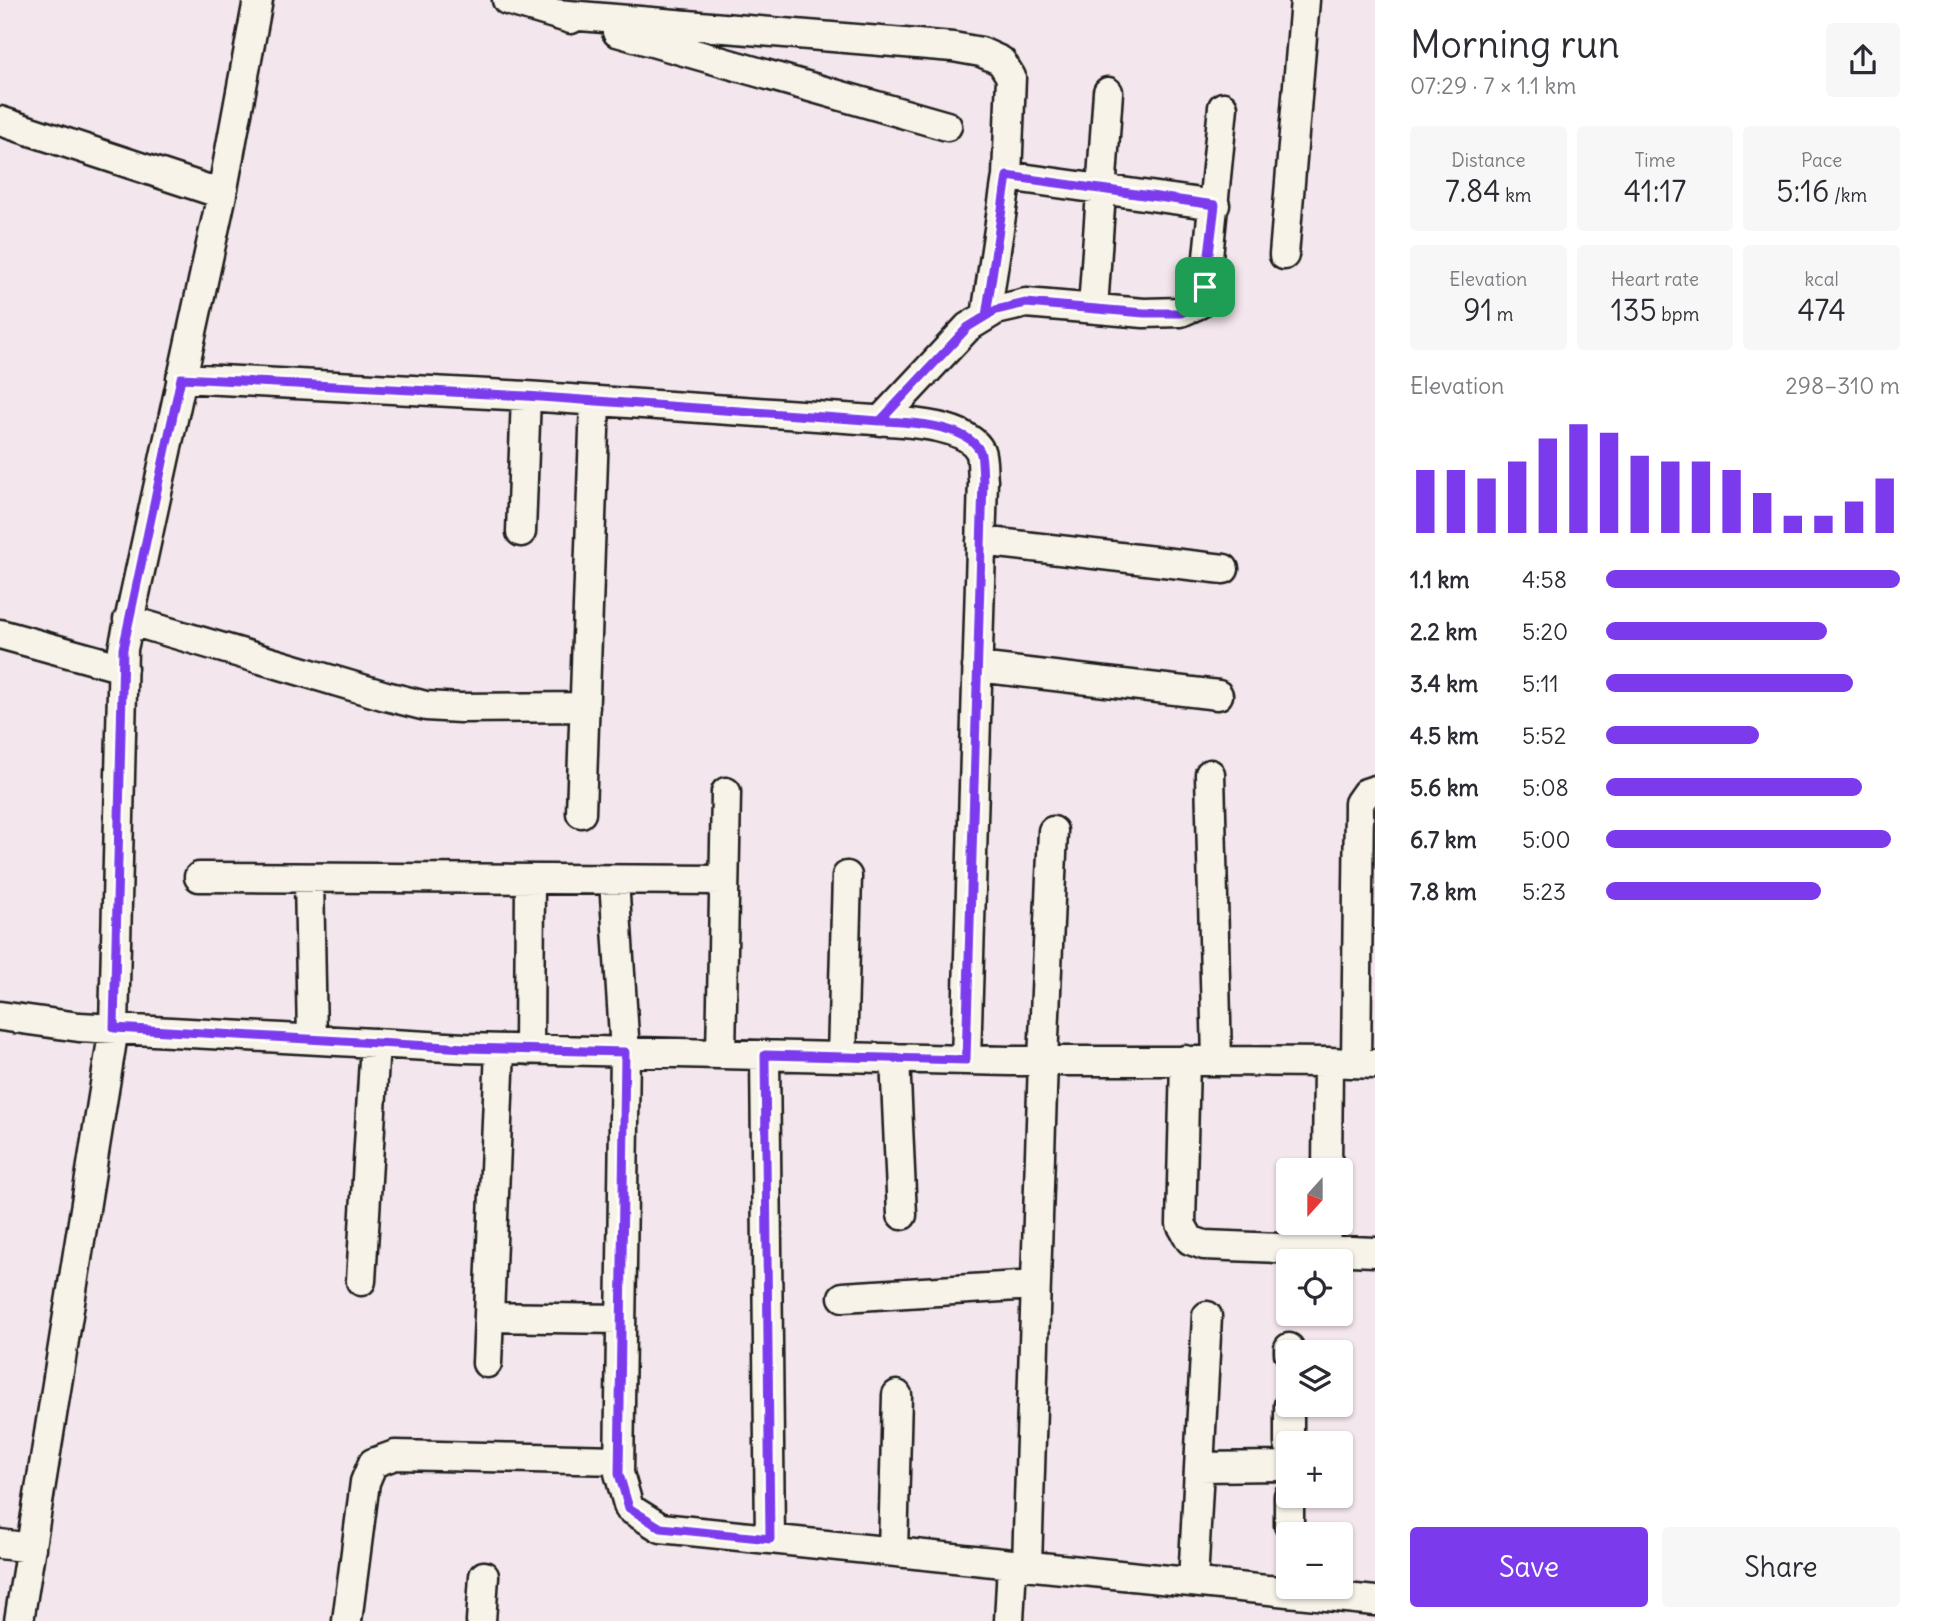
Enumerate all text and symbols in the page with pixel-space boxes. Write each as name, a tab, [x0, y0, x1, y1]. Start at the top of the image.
text: Morning run	[1410, 21, 1620, 68]
button: share	[1826, 23, 1900, 97]
text: 07:29 · 7 × 1.1 km	[1410, 71, 1576, 100]
text: Distance	[1451, 148, 1525, 172]
text: Time	[1634, 148, 1676, 172]
text: Pace	[1801, 148, 1842, 172]
text: 7.84	[1445, 172, 1501, 210]
text: 41:17	[1624, 172, 1686, 210]
text: 5:16	[1776, 172, 1829, 210]
text: km	[1501, 183, 1532, 207]
text: /km	[1829, 183, 1867, 207]
pin	[1175, 257, 1235, 317]
text: Elevation	[1449, 267, 1527, 291]
text: Heart rate	[1611, 267, 1699, 291]
text: kcal	[1805, 267, 1839, 291]
icon: arrive	[1186, 268, 1224, 306]
text: 91	[1463, 291, 1492, 329]
text: 135	[1611, 291, 1657, 329]
text: 474	[1797, 291, 1846, 329]
text: m	[1492, 302, 1514, 326]
text: bpm	[1657, 302, 1699, 326]
text: Elevation	[1410, 371, 1504, 400]
text: 298–310 m	[1785, 371, 1900, 400]
text: 1.1 km	[1410, 565, 1469, 594]
text: 4:58	[1522, 565, 1567, 594]
text: 2.2 km	[1410, 617, 1477, 646]
text: 5:20	[1522, 617, 1568, 646]
text: 3.4 km	[1410, 669, 1478, 698]
text: 5:11	[1522, 669, 1559, 698]
text: 4.5 km	[1410, 721, 1479, 750]
text: 5:52	[1522, 721, 1566, 750]
text: 5.6 km	[1410, 773, 1479, 802]
text: 5:08	[1522, 773, 1569, 802]
text: 6.7 km	[1410, 825, 1477, 854]
text: 5:00	[1522, 825, 1571, 854]
text: 7.8 km	[1410, 877, 1477, 906]
text: 5:23	[1522, 877, 1566, 906]
north arrow	[1276, 1158, 1353, 1236]
map controls	[1276, 1158, 1353, 1599]
button: locate	[1276, 1249, 1353, 1326]
button: layers	[1276, 1340, 1353, 1417]
button: +	[1276, 1431, 1353, 1508]
button: −	[1276, 1522, 1353, 1599]
button: Save	[1410, 1527, 1648, 1607]
button: Share	[1662, 1527, 1900, 1607]

